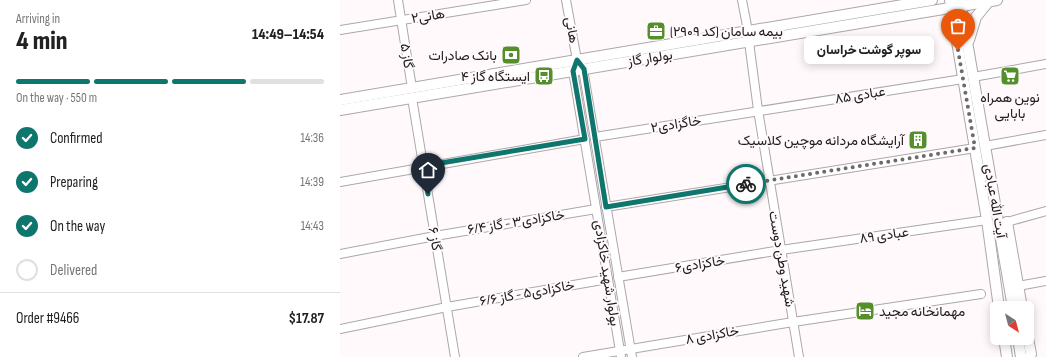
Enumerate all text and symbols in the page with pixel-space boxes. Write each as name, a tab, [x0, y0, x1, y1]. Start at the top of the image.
street label: هانی۲	[410, 5, 446, 27]
pin	[941, 9, 975, 50]
text: Arriving in	[16, 11, 60, 27]
street label: هانی	[561, 15, 583, 45]
icon: bag	[947, 15, 969, 37]
office icon: بیمه سامان (کد ۲۹۰۹)	[645, 20, 667, 42]
place label: بیمه سامان (کد ۲۹۰۹)	[670, 23, 783, 40]
text: 14:49–14:54	[252, 25, 324, 44]
text: 4 min	[16, 26, 67, 57]
callout: سوپر گوشت خراسان	[804, 36, 934, 64]
street label: گاز ۵	[397, 42, 417, 70]
text: سوپر گوشت خراسان	[817, 42, 921, 58]
bank icon: بانک صادرات	[500, 44, 522, 66]
street label: بولوار گاز	[625, 46, 674, 70]
place label: بانک صادرات	[428, 47, 497, 64]
bus stop icon: ایستگاه گاز ۴	[533, 65, 555, 87]
supermarket icon: نوین همراه بابایی	[999, 65, 1021, 87]
place label: ایستگاه گاز ۴	[461, 68, 530, 85]
street label: عبادی ۸۵	[833, 83, 887, 107]
place label: نوین همراه بابایی	[980, 89, 1040, 122]
text: On the way · 550 m	[16, 90, 97, 106]
street label: خاگزادی۲	[650, 112, 702, 136]
icon: check	[16, 127, 38, 149]
text: Confirmed	[50, 129, 103, 148]
building icon: آرایشگاه مردانه موچین کلاسیک	[907, 129, 929, 151]
text: 14:36	[300, 130, 324, 146]
place label: آرایشگاه مردانه موچین کلاسیک	[738, 132, 906, 150]
pin	[411, 153, 445, 194]
icon: home	[417, 159, 439, 181]
street label: آیت الله عبادی	[980, 163, 1010, 241]
courier	[726, 164, 766, 204]
icon: check	[16, 171, 38, 193]
text: Preparing	[50, 173, 98, 192]
icon: bike	[735, 173, 757, 195]
text: 14:39	[300, 174, 324, 190]
street label: خاکزادی۳ - گاز ۶/۴	[466, 206, 566, 238]
street label: شهید وطن دوست	[765, 210, 799, 308]
icon: check	[16, 215, 38, 237]
text: On the way	[50, 217, 105, 236]
text: 14:43	[301, 218, 324, 234]
street label: بولوار شهید خاکزادی	[590, 219, 624, 327]
street label: عبادی ۸۹	[858, 223, 910, 247]
street label: گاز ۶	[425, 226, 445, 252]
street label: خاکزادی۶	[674, 252, 726, 276]
text: Delivered	[50, 261, 97, 280]
street label: خاکزادی۵ - گاز ۶/۶	[478, 276, 576, 310]
hotel icon: مهمانخانه مجید	[854, 300, 876, 322]
north arrow	[990, 301, 1034, 345]
map controls	[990, 301, 1034, 345]
place label: مهمانخانه مجید	[879, 303, 965, 320]
text: Order #9466	[16, 309, 79, 328]
text: $17.87	[288, 309, 324, 328]
street label: خاکزادی ۸	[684, 322, 740, 348]

